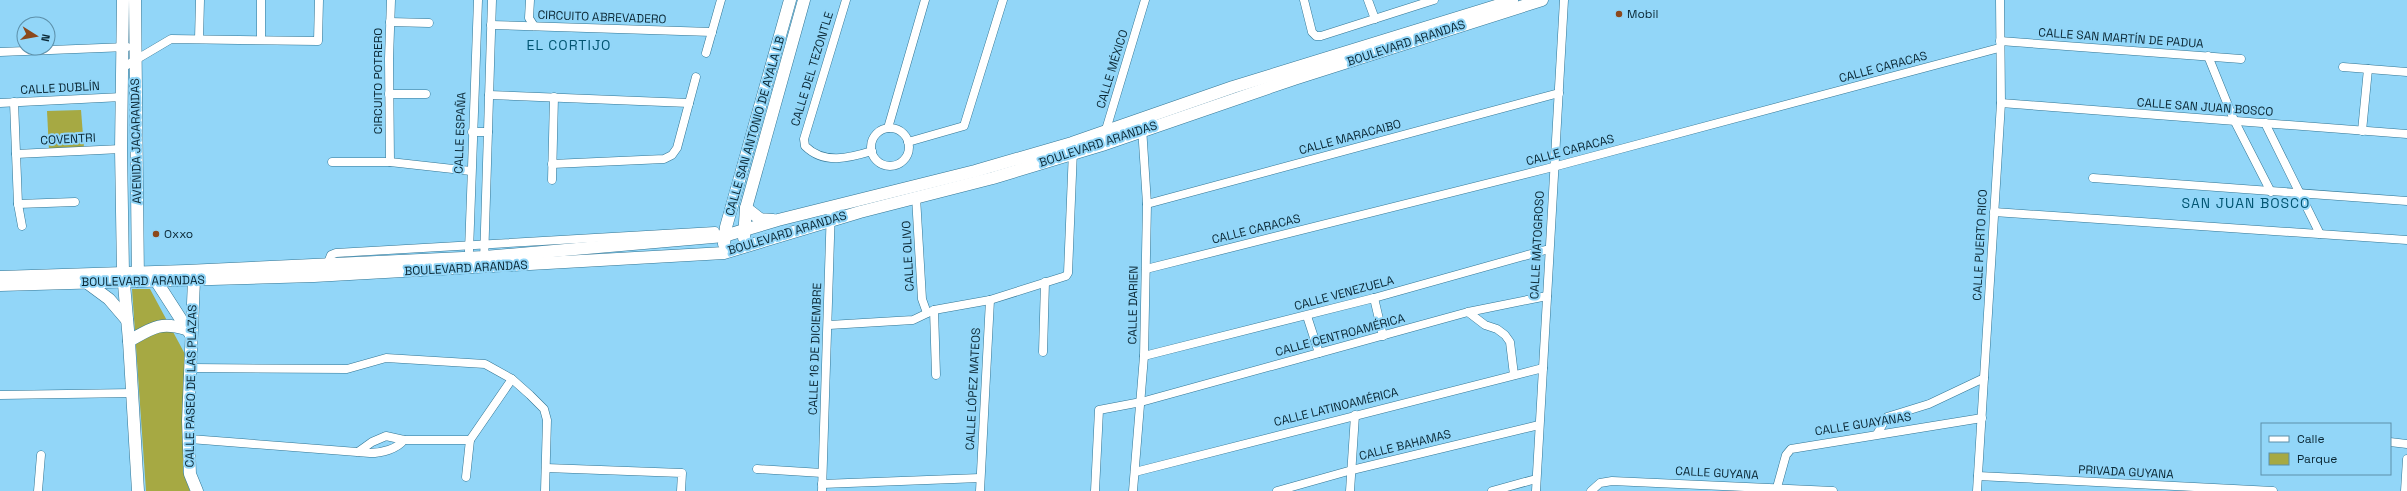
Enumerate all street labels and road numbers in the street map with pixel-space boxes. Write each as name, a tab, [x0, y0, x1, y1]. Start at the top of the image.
street label: CIRCUITO ABREVADERO	[537, 7, 667, 27]
street label: CALLE DEL TEZONTLE	[787, 10, 837, 128]
street label: BOULEVARD ARANDAS	[1345, 16, 1467, 70]
street label: CALLE SAN MARTÍN DE PADUA	[2038, 24, 2205, 52]
street label: CIRCUITO POTRERO	[370, 28, 386, 134]
street label: CALLE MÉXICO	[1092, 28, 1132, 110]
street label: CALLE SAN ANTONIO DE AYALA LB	[722, 34, 788, 218]
street label: CALLE CARACAS	[1837, 48, 1929, 86]
street label: CALLE DUBLÍN	[20, 78, 100, 98]
street label: AVENIDA JACARANDAS	[127, 78, 145, 204]
street label: CALLE ESPAÑA	[451, 91, 469, 174]
street label: CALLE SAN JUAN BOSCO	[2136, 94, 2274, 120]
street label: CALLE MARACAIBO	[1297, 116, 1403, 158]
street label: BOULEVARD ARANDAS	[1037, 117, 1159, 171]
street label: COVENTRI	[40, 130, 96, 148]
street label: CALLE CARACAS	[1524, 131, 1616, 169]
street label: CALLE PUERTO RICO	[1969, 189, 1991, 301]
street label: CALLE MATOGROSO	[1526, 190, 1548, 300]
street label: BOULEVARD ARANDAS	[726, 207, 848, 259]
street label: CALLE CARACAS	[1210, 210, 1302, 248]
street label: CALLE OLIVO	[898, 220, 918, 292]
street label: BOULEVARD ARANDAS	[404, 257, 528, 279]
street label: CALLE DARIEN	[1124, 265, 1142, 345]
street label: BOULEVARD ARANDAS	[81, 272, 205, 290]
street label: CALLE VENEZUELA	[1292, 272, 1396, 314]
street label: CALLE 16 DE DICIEMBRE	[805, 282, 825, 415]
street label: CALLE PASEO DE LAS PLAZAS	[182, 304, 200, 468]
street label: CALLE CENTROAMÉRICA	[1273, 310, 1407, 360]
street label: CALLE LÓPEZ MATEOS	[962, 327, 984, 451]
street label: CALLE LATINOAMÉRICA	[1272, 384, 1400, 430]
street label: CALLE GUAYANAS	[1814, 408, 1912, 440]
street label: CALLE BAHAMAS	[1357, 426, 1453, 464]
street label: PRIVADA GUYANA	[2078, 462, 2175, 483]
street label: CALLE GUYANA	[1675, 463, 1760, 483]

